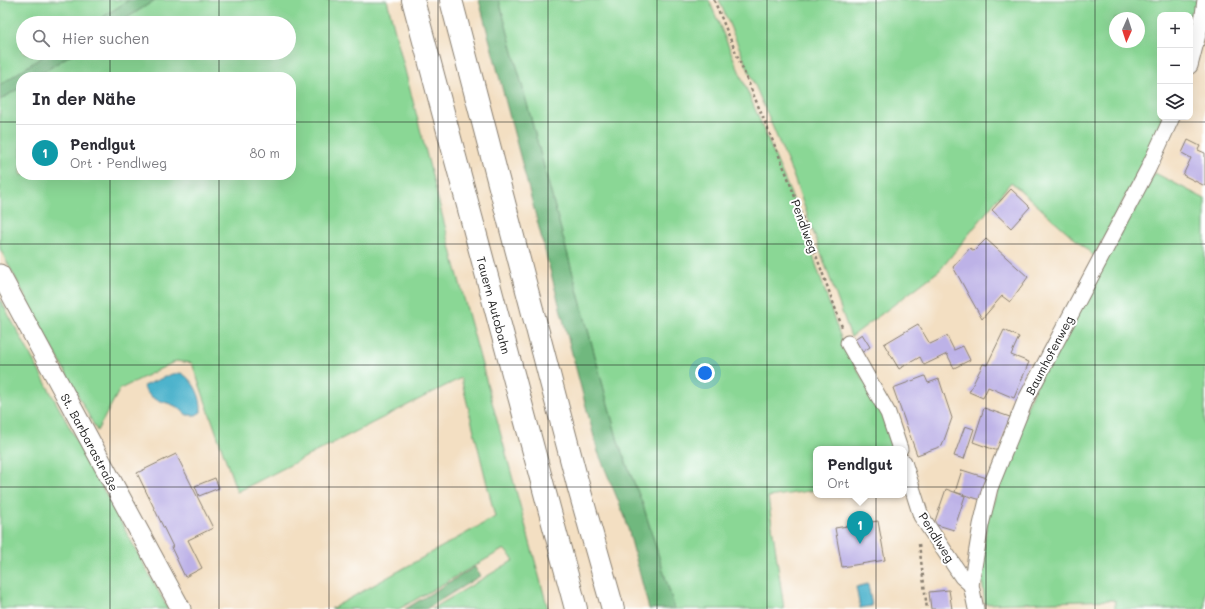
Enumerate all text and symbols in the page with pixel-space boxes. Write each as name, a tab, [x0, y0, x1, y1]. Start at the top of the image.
north arrow	[1109, 12, 1145, 48]
map controls	[1157, 12, 1193, 120]
button: +	[1157, 12, 1193, 48]
search box	[16, 16, 296, 60]
icon: search	[30, 27, 52, 49]
text: Hier suchen	[62, 28, 149, 48]
button: −	[1157, 48, 1193, 84]
button: layers	[1157, 84, 1193, 120]
text: In der Nähe	[32, 87, 136, 109]
text: Pendlgut	[70, 134, 136, 154]
text: 1	[42, 144, 48, 161]
text: 80 m	[250, 144, 280, 161]
text: Ort · Pendlweg	[70, 154, 167, 171]
street label: Pendlweg	[788, 197, 822, 255]
street label: Tauern Autobahn	[473, 254, 515, 356]
street label: Baumhofenweg	[1021, 313, 1077, 397]
your location	[695, 363, 715, 383]
street label: St. Barbarastraße	[57, 390, 123, 494]
popup	[813, 446, 907, 498]
text: Pendlgut	[827, 454, 893, 474]
text: Ort	[827, 474, 850, 491]
street label: Pendlweg	[915, 509, 959, 565]
pin: 1	[847, 511, 873, 544]

